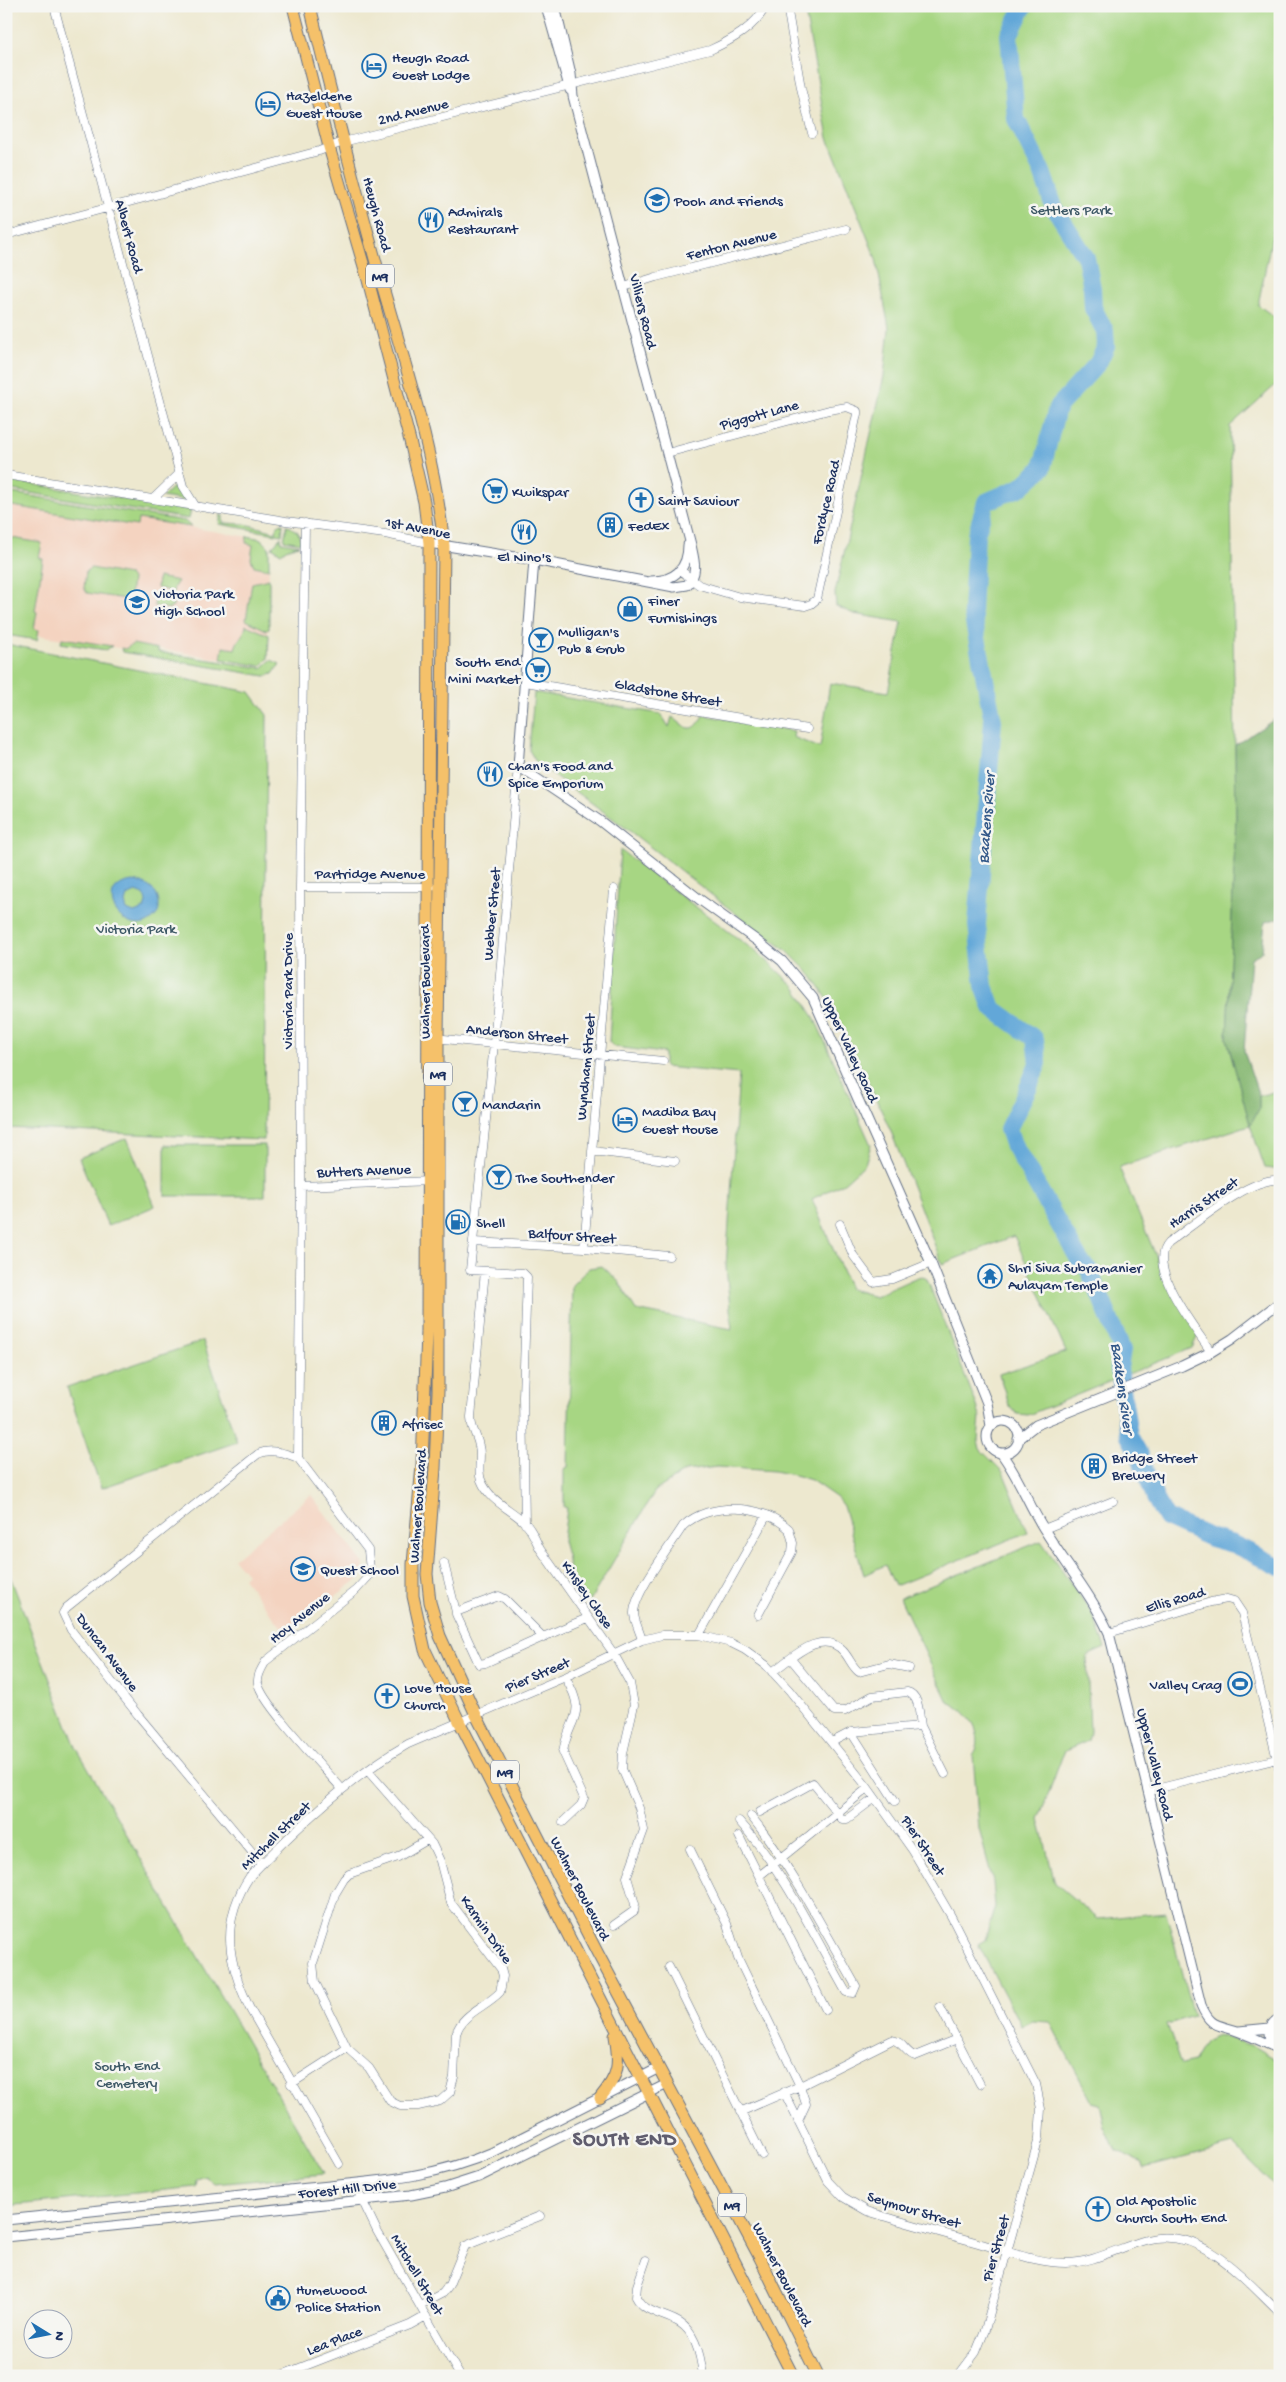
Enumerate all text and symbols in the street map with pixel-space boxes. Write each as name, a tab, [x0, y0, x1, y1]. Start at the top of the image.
place label: Heugh Road Guest Lodge	[392, 50, 470, 85]
hotel icon: Heugh Road Guest Lodge	[361, 53, 387, 79]
place label: Hazeldene Guest House	[286, 88, 362, 123]
hotel icon: Hazeldene Guest House	[255, 91, 281, 117]
street label: 2nd Avenue	[376, 95, 451, 130]
street label: Heugh Road	[358, 175, 395, 255]
school or university icon: Pooh and Friends	[644, 187, 670, 213]
place label: Pooh and Friends	[673, 193, 783, 211]
street label: Albert Road	[110, 198, 147, 277]
park label: Settlers Park	[1031, 202, 1113, 220]
place label: Admirals Restaurant	[448, 204, 519, 239]
restaurant icon: Admirals Restaurant	[418, 207, 444, 233]
street label: Fenton Avenue	[684, 226, 779, 266]
road number: M9	[366, 264, 394, 288]
street label: Villiers Road	[624, 271, 660, 352]
street label: Piggott Lane	[717, 397, 801, 435]
street label: Fordyce Road	[808, 457, 846, 547]
supermarket icon: Kwikspar	[482, 478, 508, 504]
place label: Kwikspar	[512, 484, 570, 502]
church icon: Saint Saviour	[628, 487, 654, 513]
place label: Saint Saviour	[658, 493, 740, 511]
building icon: FedEx	[597, 512, 623, 538]
street label: 1st Avenue	[382, 514, 452, 544]
place label: FedEx	[627, 518, 670, 536]
restaurant icon: El Nino's	[511, 519, 537, 545]
place label: El Nino's	[497, 549, 551, 567]
place label: Victoria Park High School	[153, 586, 235, 621]
school or university icon: Victoria Park High School	[124, 589, 150, 615]
place label: Finer Furnishings	[647, 593, 717, 628]
shop icon: Finer Furnishings	[617, 596, 643, 622]
place label: Mulligan's Pub & Grub	[557, 624, 625, 659]
bar icon: Mulligan's Pub & Grub	[528, 627, 554, 653]
place label: South End Mini Market	[448, 654, 522, 689]
supermarket icon: South End Mini Market	[525, 657, 551, 683]
street label: Gladstone Street	[613, 676, 724, 713]
place label: Chan's Food and Spice Emporium	[508, 758, 614, 793]
restaurant icon: Chan's Food and Spice Emporium	[477, 761, 503, 787]
water label: Baakens River	[976, 769, 1001, 865]
street label: Webber Street	[480, 865, 506, 961]
street label: Partridge Avenue	[314, 866, 425, 884]
park label: Victoria Park	[95, 921, 177, 939]
street label: Walmer Boulevard	[417, 924, 435, 1039]
street label: Victoria Park Drive	[280, 933, 298, 1050]
street label: Upper Valley Road	[817, 994, 882, 1107]
street label: Wyndham Street	[573, 1011, 601, 1121]
street label: Anderson Street	[465, 1021, 570, 1049]
road number: M9	[424, 1062, 452, 1086]
bar icon: Mandarin	[452, 1091, 478, 1117]
place label: Mandarin	[482, 1097, 541, 1115]
place label: Madiba Bay Guest House	[642, 1104, 718, 1139]
hotel icon: Madiba Bay Guest House	[612, 1107, 638, 1133]
street label: Butters Avenue	[316, 1161, 412, 1183]
bar icon: The Southender	[486, 1164, 512, 1190]
place label: The Southender	[515, 1170, 615, 1188]
street label: Harris Street	[1166, 1173, 1244, 1233]
fuel station icon: Shell	[445, 1209, 471, 1235]
place label: Shell	[476, 1215, 505, 1233]
street label: Balfour Street	[527, 1225, 618, 1249]
place label: Shri Siva Subramanier Aulayam Temple	[1008, 1260, 1143, 1295]
temple icon: Shri Siva Subramanier Aulayam Temple	[977, 1263, 1003, 1289]
water label: Baakens River	[1105, 1342, 1137, 1438]
building icon: Afrisec	[371, 1410, 397, 1436]
place label: Afrisec	[402, 1416, 443, 1434]
street label: Walmer Boulevard	[406, 1447, 432, 1564]
place label: Bridge Street Brewery	[1111, 1450, 1199, 1485]
building icon: Bridge Street Brewery	[1081, 1453, 1107, 1479]
school or university icon: Quest School	[290, 1556, 316, 1582]
street label: Kinsley Close	[556, 1558, 616, 1633]
place label: Quest School	[320, 1562, 399, 1580]
street label: Ellis Road	[1144, 1584, 1209, 1618]
street label: Hoy Avenue	[266, 1589, 334, 1648]
street label: Duncan Avenue	[71, 1610, 142, 1696]
street label: Pier Street	[502, 1654, 574, 1698]
sports icon: Valley Crag	[1227, 1671, 1253, 1697]
place label: Valley Crag	[1149, 1677, 1222, 1695]
place label: Love House Church	[404, 1680, 472, 1715]
church icon: Love House Church	[374, 1683, 400, 1709]
street label: Upper Valley Road	[1131, 1707, 1177, 1823]
road number: M9	[491, 1760, 519, 1784]
street label: Mitchell Street	[237, 1797, 317, 1874]
street label: Pier Street	[896, 1812, 949, 1881]
street label: Walmer Boulevard	[545, 1834, 614, 1945]
street label: Karmin Drive	[455, 1893, 516, 1968]
park label: South End Cemetery	[95, 2058, 161, 2093]
district label: SOUTH END	[573, 2130, 677, 2153]
street label: Forest Hill Drive	[296, 2176, 397, 2204]
street label: Seymour Street	[865, 2188, 964, 2234]
place label: Old Apostolic Church South End	[1116, 2193, 1227, 2228]
road number: M9	[718, 2194, 746, 2216]
church icon: Old Apostolic Church South End	[1085, 2196, 1111, 2222]
street label: Pier Street	[979, 2212, 1015, 2285]
street label: Walmer Boulevard	[747, 2220, 816, 2331]
street label: Mitchell Street	[386, 2231, 448, 2320]
place label: Humewood Police Station	[295, 2282, 381, 2317]
public building icon: Humewood Police Station	[265, 2285, 291, 2311]
north arrow	[22, 2310, 72, 2360]
street label: Lea Place	[304, 2323, 365, 2361]
text: N	[49, 2330, 68, 2342]

